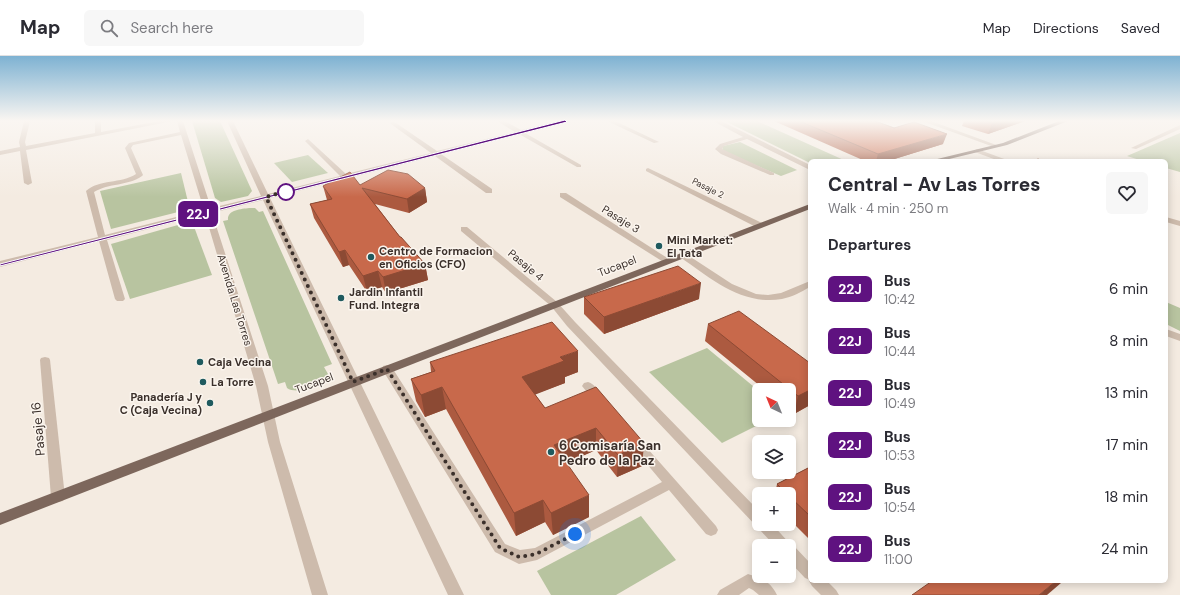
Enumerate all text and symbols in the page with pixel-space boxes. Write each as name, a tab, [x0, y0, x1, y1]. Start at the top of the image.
search box	[84, 10, 364, 46]
text: Map	[20, 15, 60, 40]
icon: search	[98, 17, 120, 39]
text: Search here	[130, 18, 213, 38]
text: Map	[983, 19, 1011, 37]
text: Directions	[1033, 19, 1099, 37]
text: Saved	[1121, 19, 1160, 37]
text: Central - Av Las Torres	[828, 172, 1040, 197]
button: heart	[1106, 172, 1148, 214]
street label: Pasaje 2	[690, 175, 726, 201]
unlabelled marker	[277, 183, 295, 201]
text: Walk · 4 min · 250 m	[828, 200, 948, 217]
line badge: 22J	[175, 201, 221, 227]
street label: Pasaje 3	[599, 202, 643, 236]
text: 22J	[186, 205, 210, 223]
place label: Mini Market: El Tata	[667, 233, 733, 260]
text: Departures	[828, 235, 911, 255]
marker: Mini Market: El Tata	[654, 241, 664, 251]
place label: Centro de Formacion en Oficios (CFO)	[379, 244, 493, 271]
street label: Pasaje 4	[505, 246, 547, 284]
marker: Centro de Formacion en Oficios (CFO)	[366, 252, 376, 262]
street label: Tucapel	[596, 252, 638, 280]
street label: Avenida Las Torres	[214, 253, 256, 347]
text: Bus	[884, 271, 911, 291]
text: 6 min	[1109, 279, 1148, 299]
text: 22J	[838, 280, 862, 298]
place label: Jardin Infantil Fund. Integra	[349, 285, 423, 312]
text: 10:42	[884, 291, 915, 308]
marker: Jardin Infantil Fund. Integra	[336, 293, 346, 303]
text: Bus	[884, 323, 911, 343]
text: 8 min	[1109, 331, 1148, 351]
text: 22J	[838, 332, 862, 350]
text: 10:44	[884, 343, 915, 360]
place label: Caja Vecina	[208, 355, 271, 369]
marker: Caja Vecina	[195, 357, 205, 367]
street label: Tucapel	[293, 369, 335, 397]
place label: La Torre	[211, 375, 254, 389]
text: Bus	[884, 375, 911, 395]
marker: La Torre	[198, 377, 208, 387]
north arrow	[752, 383, 796, 427]
map controls	[752, 383, 796, 583]
text: 13 min	[1105, 383, 1148, 403]
text: 22J	[838, 384, 862, 402]
place label: Panadería J y C (Caja Vecina)	[120, 390, 202, 417]
text: 10:49	[884, 395, 916, 412]
marker: Panadería J y C (Caja Vecina)	[205, 398, 215, 408]
street label: Pasaje 16	[27, 401, 49, 457]
text: Bus	[884, 427, 911, 447]
button: layers	[752, 435, 796, 479]
text: 17 min	[1106, 435, 1148, 455]
text: 22J	[838, 436, 862, 454]
place label: 6 Comisaría San Pedro de la Paz	[559, 437, 661, 469]
marker: 6 Comisaría San Pedro de la Paz	[546, 447, 556, 457]
text: 10:53	[884, 447, 915, 464]
text: Bus	[884, 479, 911, 499]
button: +	[752, 487, 796, 531]
text: 18 min	[1105, 487, 1148, 507]
text: 22J	[838, 488, 862, 506]
text: 10:54	[884, 499, 915, 516]
your location	[565, 524, 585, 544]
text: Bus	[884, 531, 911, 551]
button: −	[752, 539, 796, 583]
text: 24 min	[1101, 539, 1148, 559]
text: 22J	[838, 540, 862, 558]
text: 11:00	[884, 551, 913, 568]

